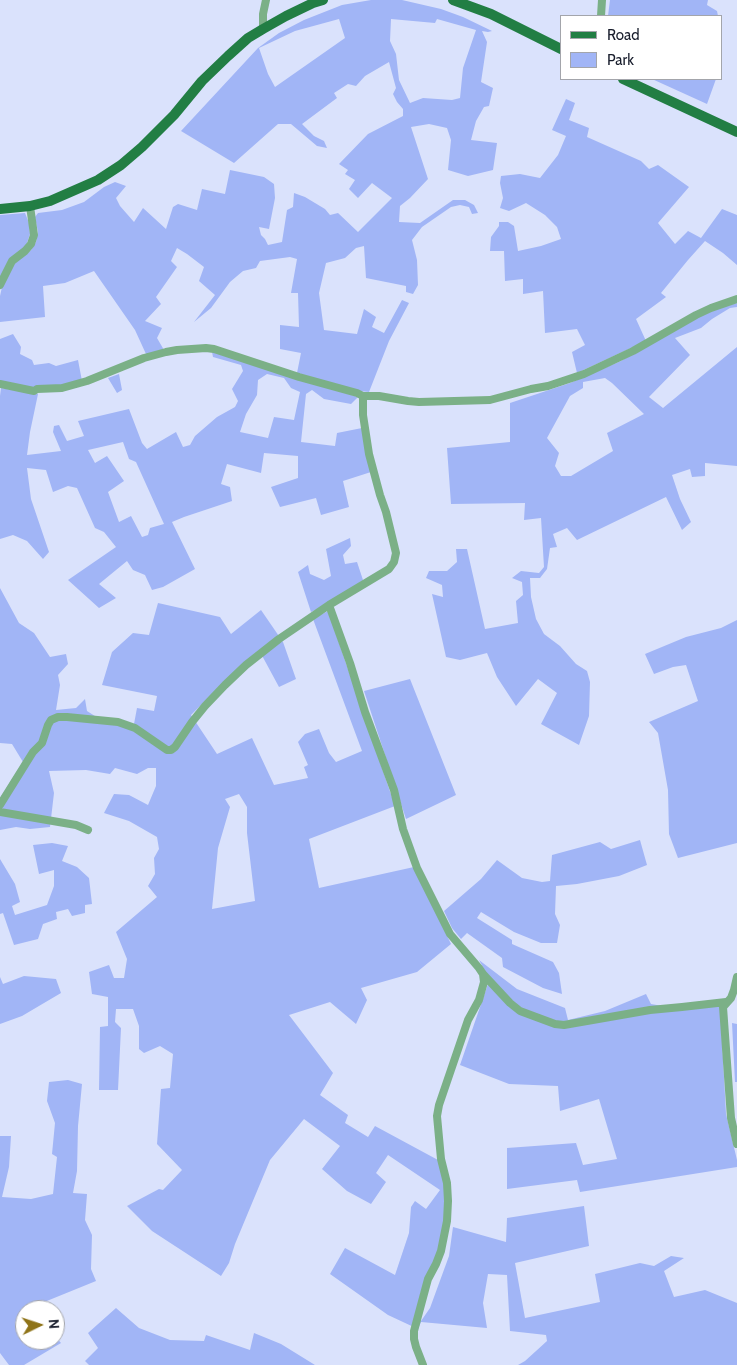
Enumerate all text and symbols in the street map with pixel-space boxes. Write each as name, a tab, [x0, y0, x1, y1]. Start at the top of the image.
legend	[560, 15, 722, 80]
text: Road	[607, 26, 640, 44]
text: Park	[607, 51, 634, 69]
north arrow	[15, 1300, 65, 1350]
text: N	[45, 1318, 63, 1330]

